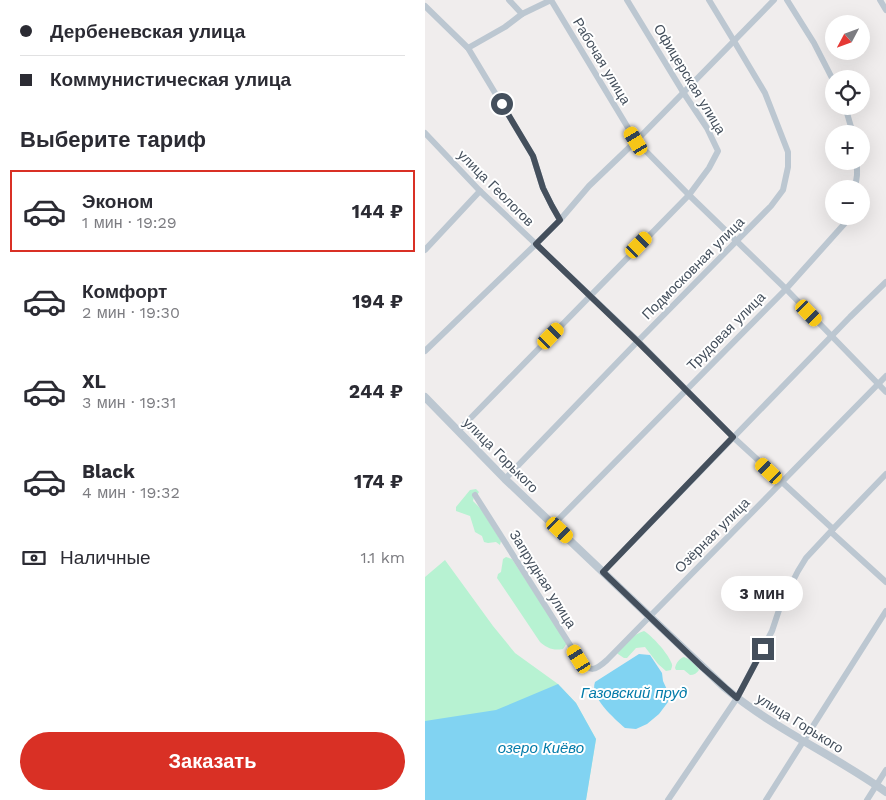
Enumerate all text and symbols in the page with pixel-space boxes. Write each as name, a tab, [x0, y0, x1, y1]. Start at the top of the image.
street label: Рабочая улица	[570, 15, 634, 107]
north arrow	[825, 15, 870, 60]
map controls	[825, 15, 870, 225]
text: Дербеневская улица	[50, 20, 245, 43]
street label: Офицерская улица	[651, 21, 729, 137]
text: Коммунистическая улица	[50, 68, 291, 91]
button: locate	[825, 70, 870, 115]
route start	[491, 93, 513, 115]
car	[621, 124, 650, 158]
button: +	[825, 125, 870, 170]
text: Выберите тариф	[20, 127, 206, 152]
street label: улица Геологов	[455, 147, 537, 229]
button: −	[825, 180, 870, 225]
icon: car	[22, 189, 67, 234]
text: Эконом	[82, 190, 153, 213]
text: 144 ₽	[352, 200, 403, 223]
text: 1 мин · 19:29	[82, 213, 177, 232]
street label: Подмосковная улица	[639, 213, 748, 322]
car	[623, 229, 654, 261]
icon: car	[22, 279, 67, 324]
text: Комфорт	[82, 280, 167, 303]
street label: Трудовая улица	[684, 288, 769, 373]
text: 194 ₽	[352, 290, 403, 313]
car	[793, 297, 824, 329]
text: 2 мин · 19:30	[82, 303, 180, 322]
car	[535, 320, 566, 352]
icon: car	[22, 369, 67, 414]
text: XL	[82, 370, 106, 393]
text: 244 ₽	[349, 380, 403, 403]
text: 3 мин · 19:31	[82, 393, 176, 412]
street label: улица Горького	[460, 414, 542, 496]
car	[752, 455, 785, 487]
icon: car	[22, 459, 67, 504]
text: Black	[82, 460, 135, 483]
text: 174 ₽	[354, 470, 403, 493]
text: 4 мин · 19:32	[82, 483, 180, 502]
street label: Озёрная улица	[671, 494, 753, 576]
car	[543, 514, 576, 546]
street label: Запрудная улица	[506, 527, 580, 631]
icon: cash	[20, 544, 48, 572]
text: Наличные	[60, 546, 151, 569]
text: 1.1 km	[360, 548, 405, 567]
callout: 3 мин	[722, 576, 804, 612]
text: 3 мин	[739, 584, 785, 603]
route end	[752, 638, 774, 660]
car	[564, 642, 593, 676]
water label: Газовский пруд	[581, 684, 687, 702]
street label: улица Горького	[754, 690, 847, 756]
button: Заказать	[20, 732, 405, 790]
water label: озеро Киёво	[498, 739, 584, 757]

